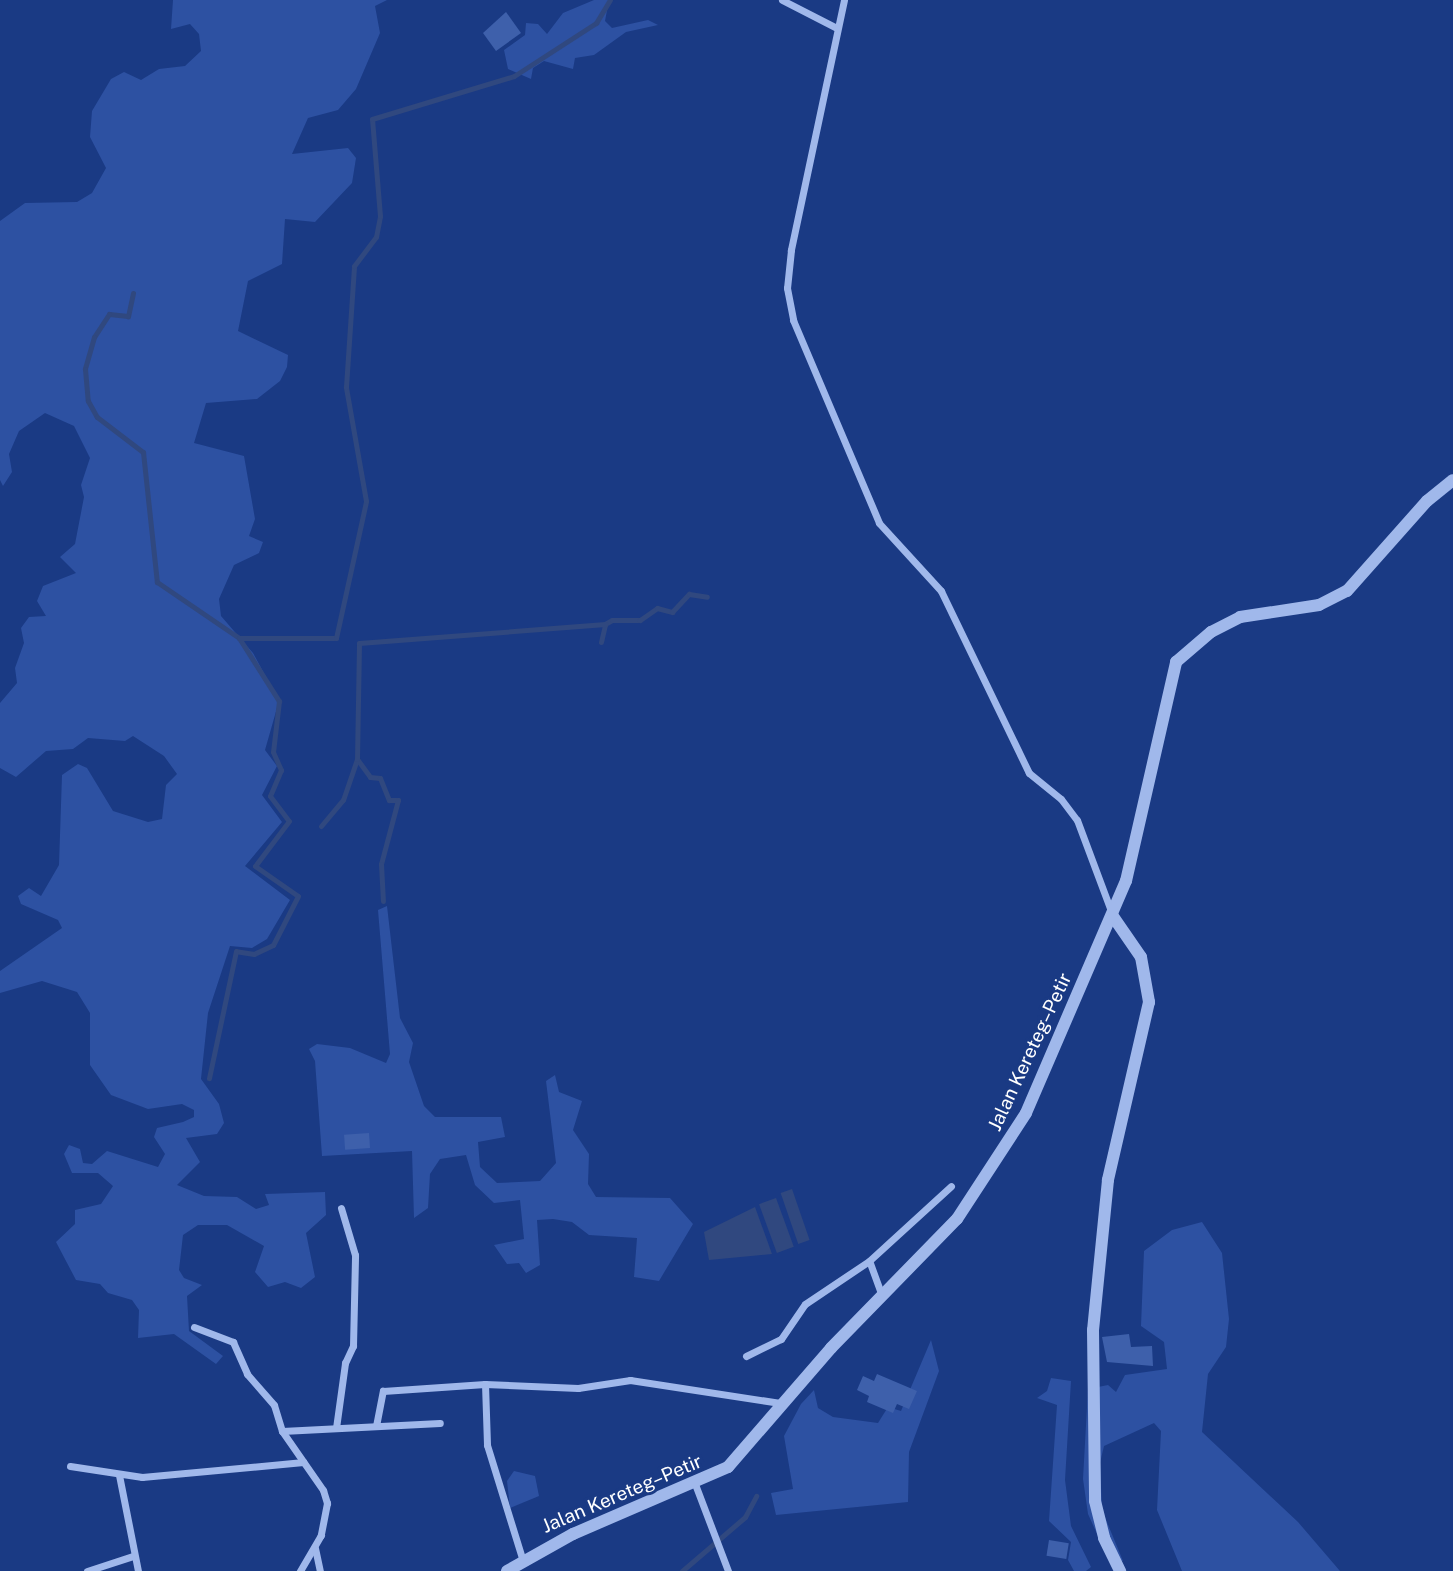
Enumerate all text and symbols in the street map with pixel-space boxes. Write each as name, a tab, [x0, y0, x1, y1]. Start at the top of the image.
street label: Jalan Kereteg–Petir	[983, 969, 1077, 1135]
street label: Jalan Kereteg–Petir	[538, 1450, 706, 1538]

